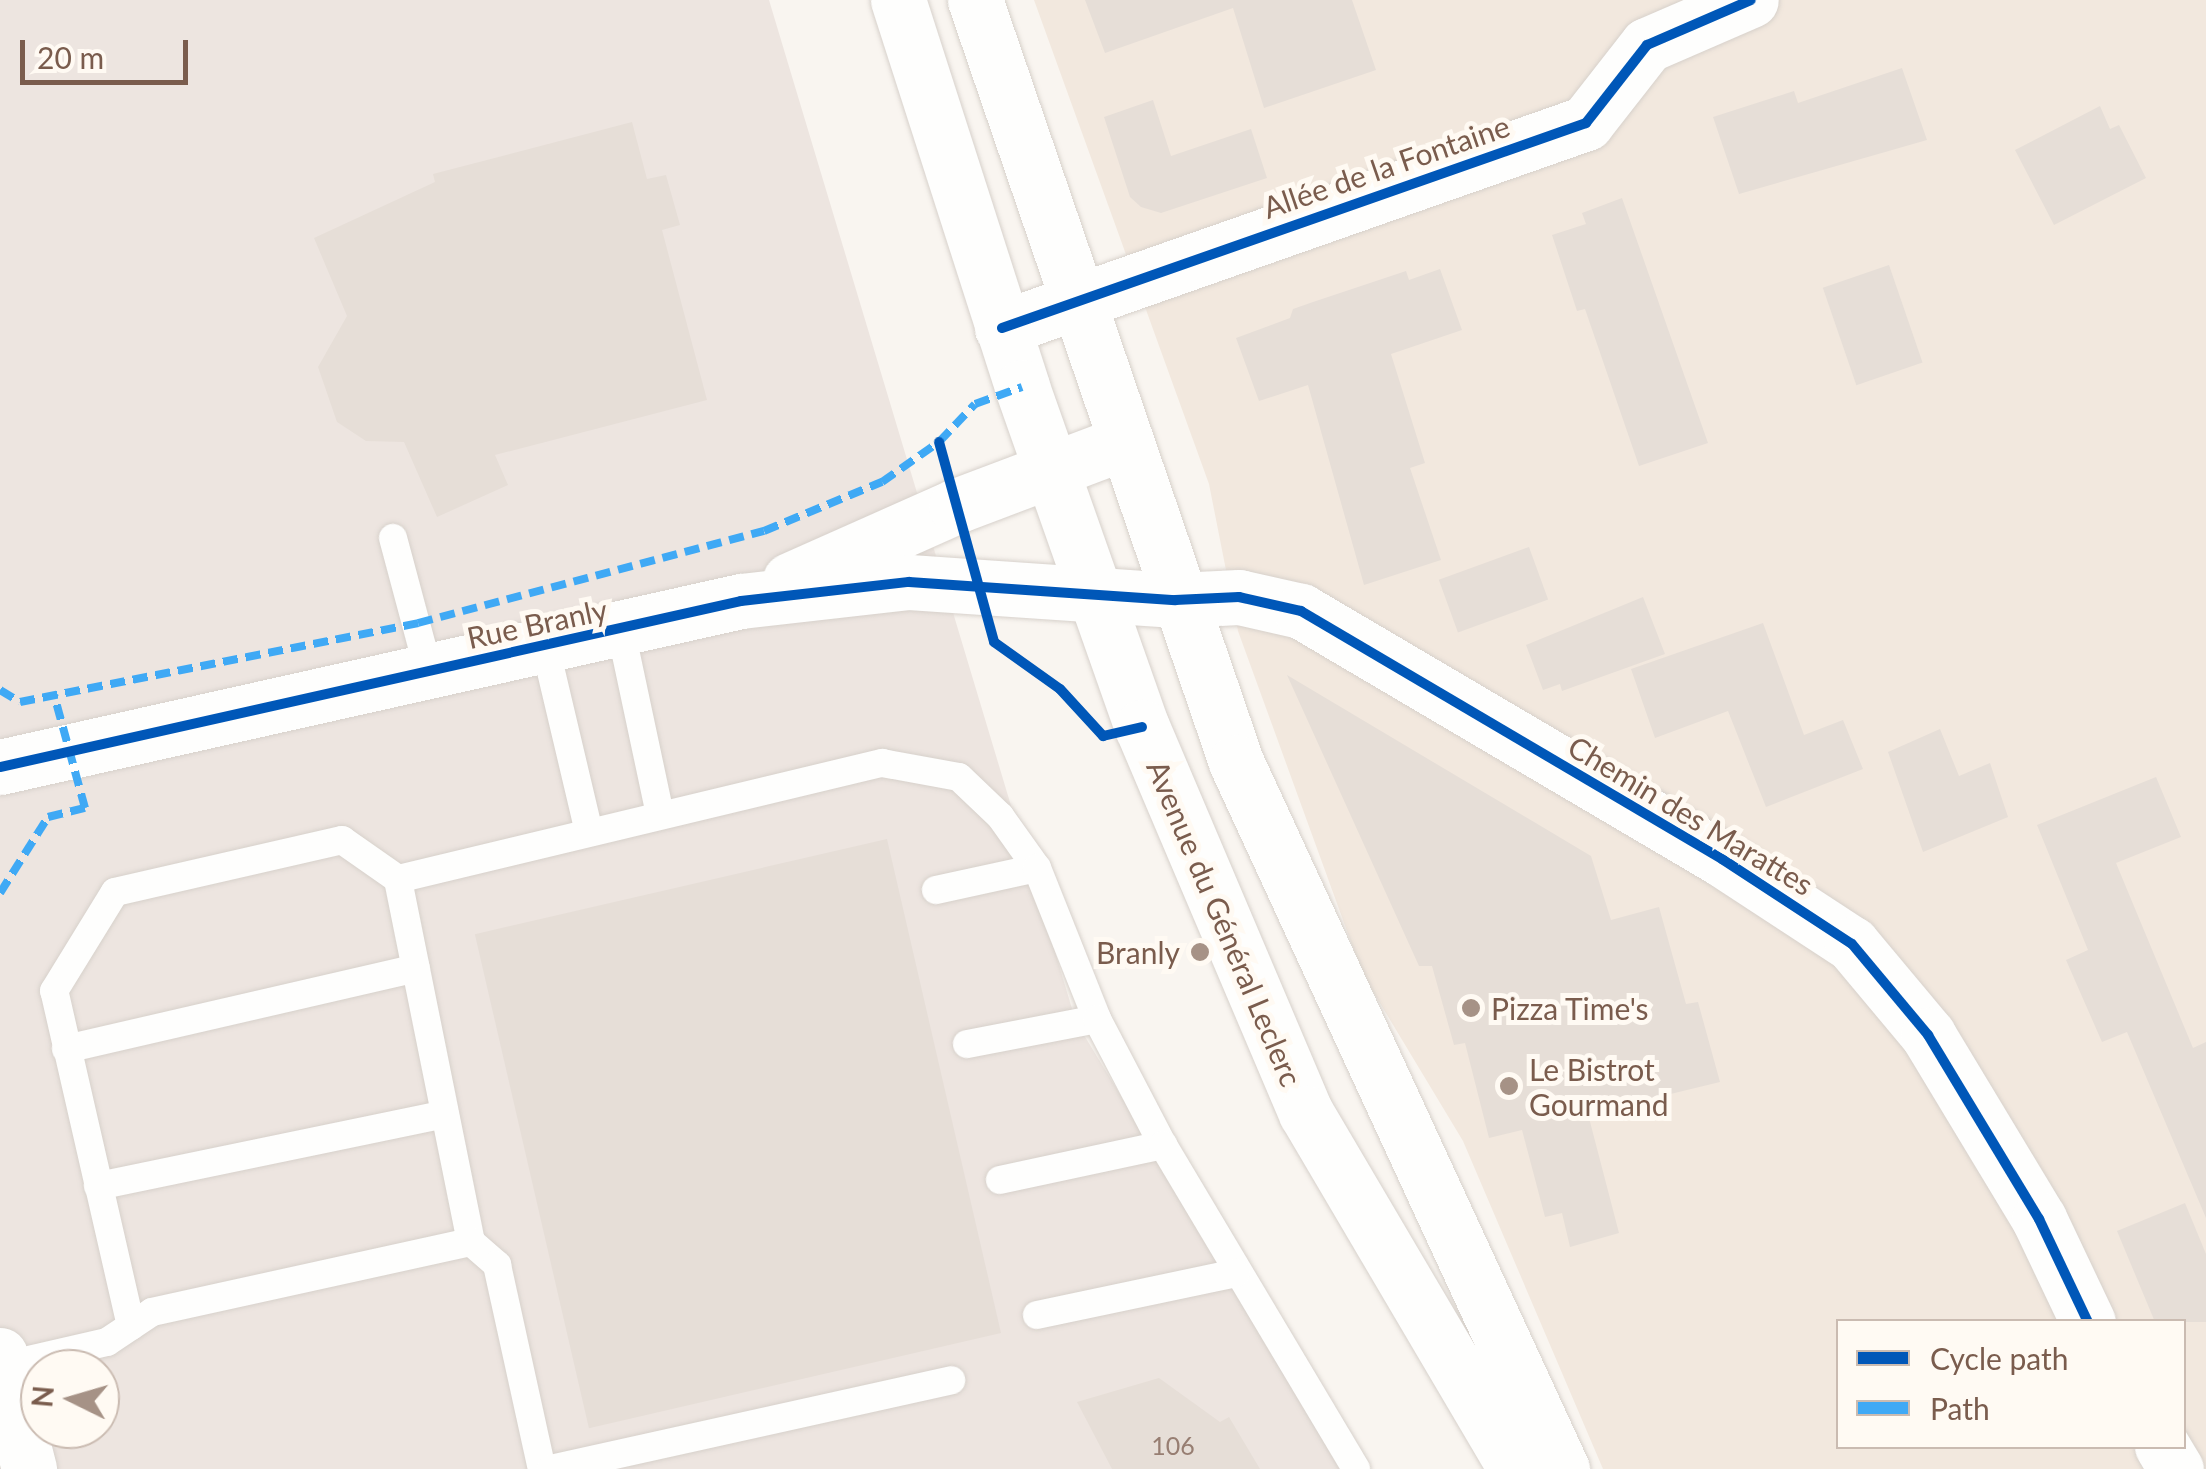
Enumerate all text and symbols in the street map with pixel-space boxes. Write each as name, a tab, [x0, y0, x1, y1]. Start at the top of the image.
scale bar	[25, 20, 192, 82]
text: 20 m	[37, 39, 104, 75]
street label: Allée de la Fontaine	[1258, 107, 1514, 225]
street label: Rue Branly	[464, 591, 610, 655]
street label: Chemin des Marattes	[1562, 728, 1820, 902]
street label: Avenue du Général Leclerc	[1140, 755, 1310, 1091]
place label: Branly	[1096, 934, 1180, 970]
marker: Branly	[1189, 941, 1211, 963]
place label: Pizza Time's	[1491, 990, 1650, 1026]
marker: Pizza Time's	[1460, 997, 1482, 1019]
place label: Le Bistrot Gourmand	[1529, 1051, 1669, 1122]
marker: Le Bistrot Gourmand	[1498, 1075, 1520, 1097]
legend	[1836, 1319, 2186, 1449]
text: Cycle path	[1930, 1340, 2069, 1376]
north arrow	[20, 1349, 120, 1449]
text: N	[24, 1384, 60, 1409]
text: Path	[1930, 1390, 1990, 1426]
house number: 106	[1151, 1430, 1195, 1460]

